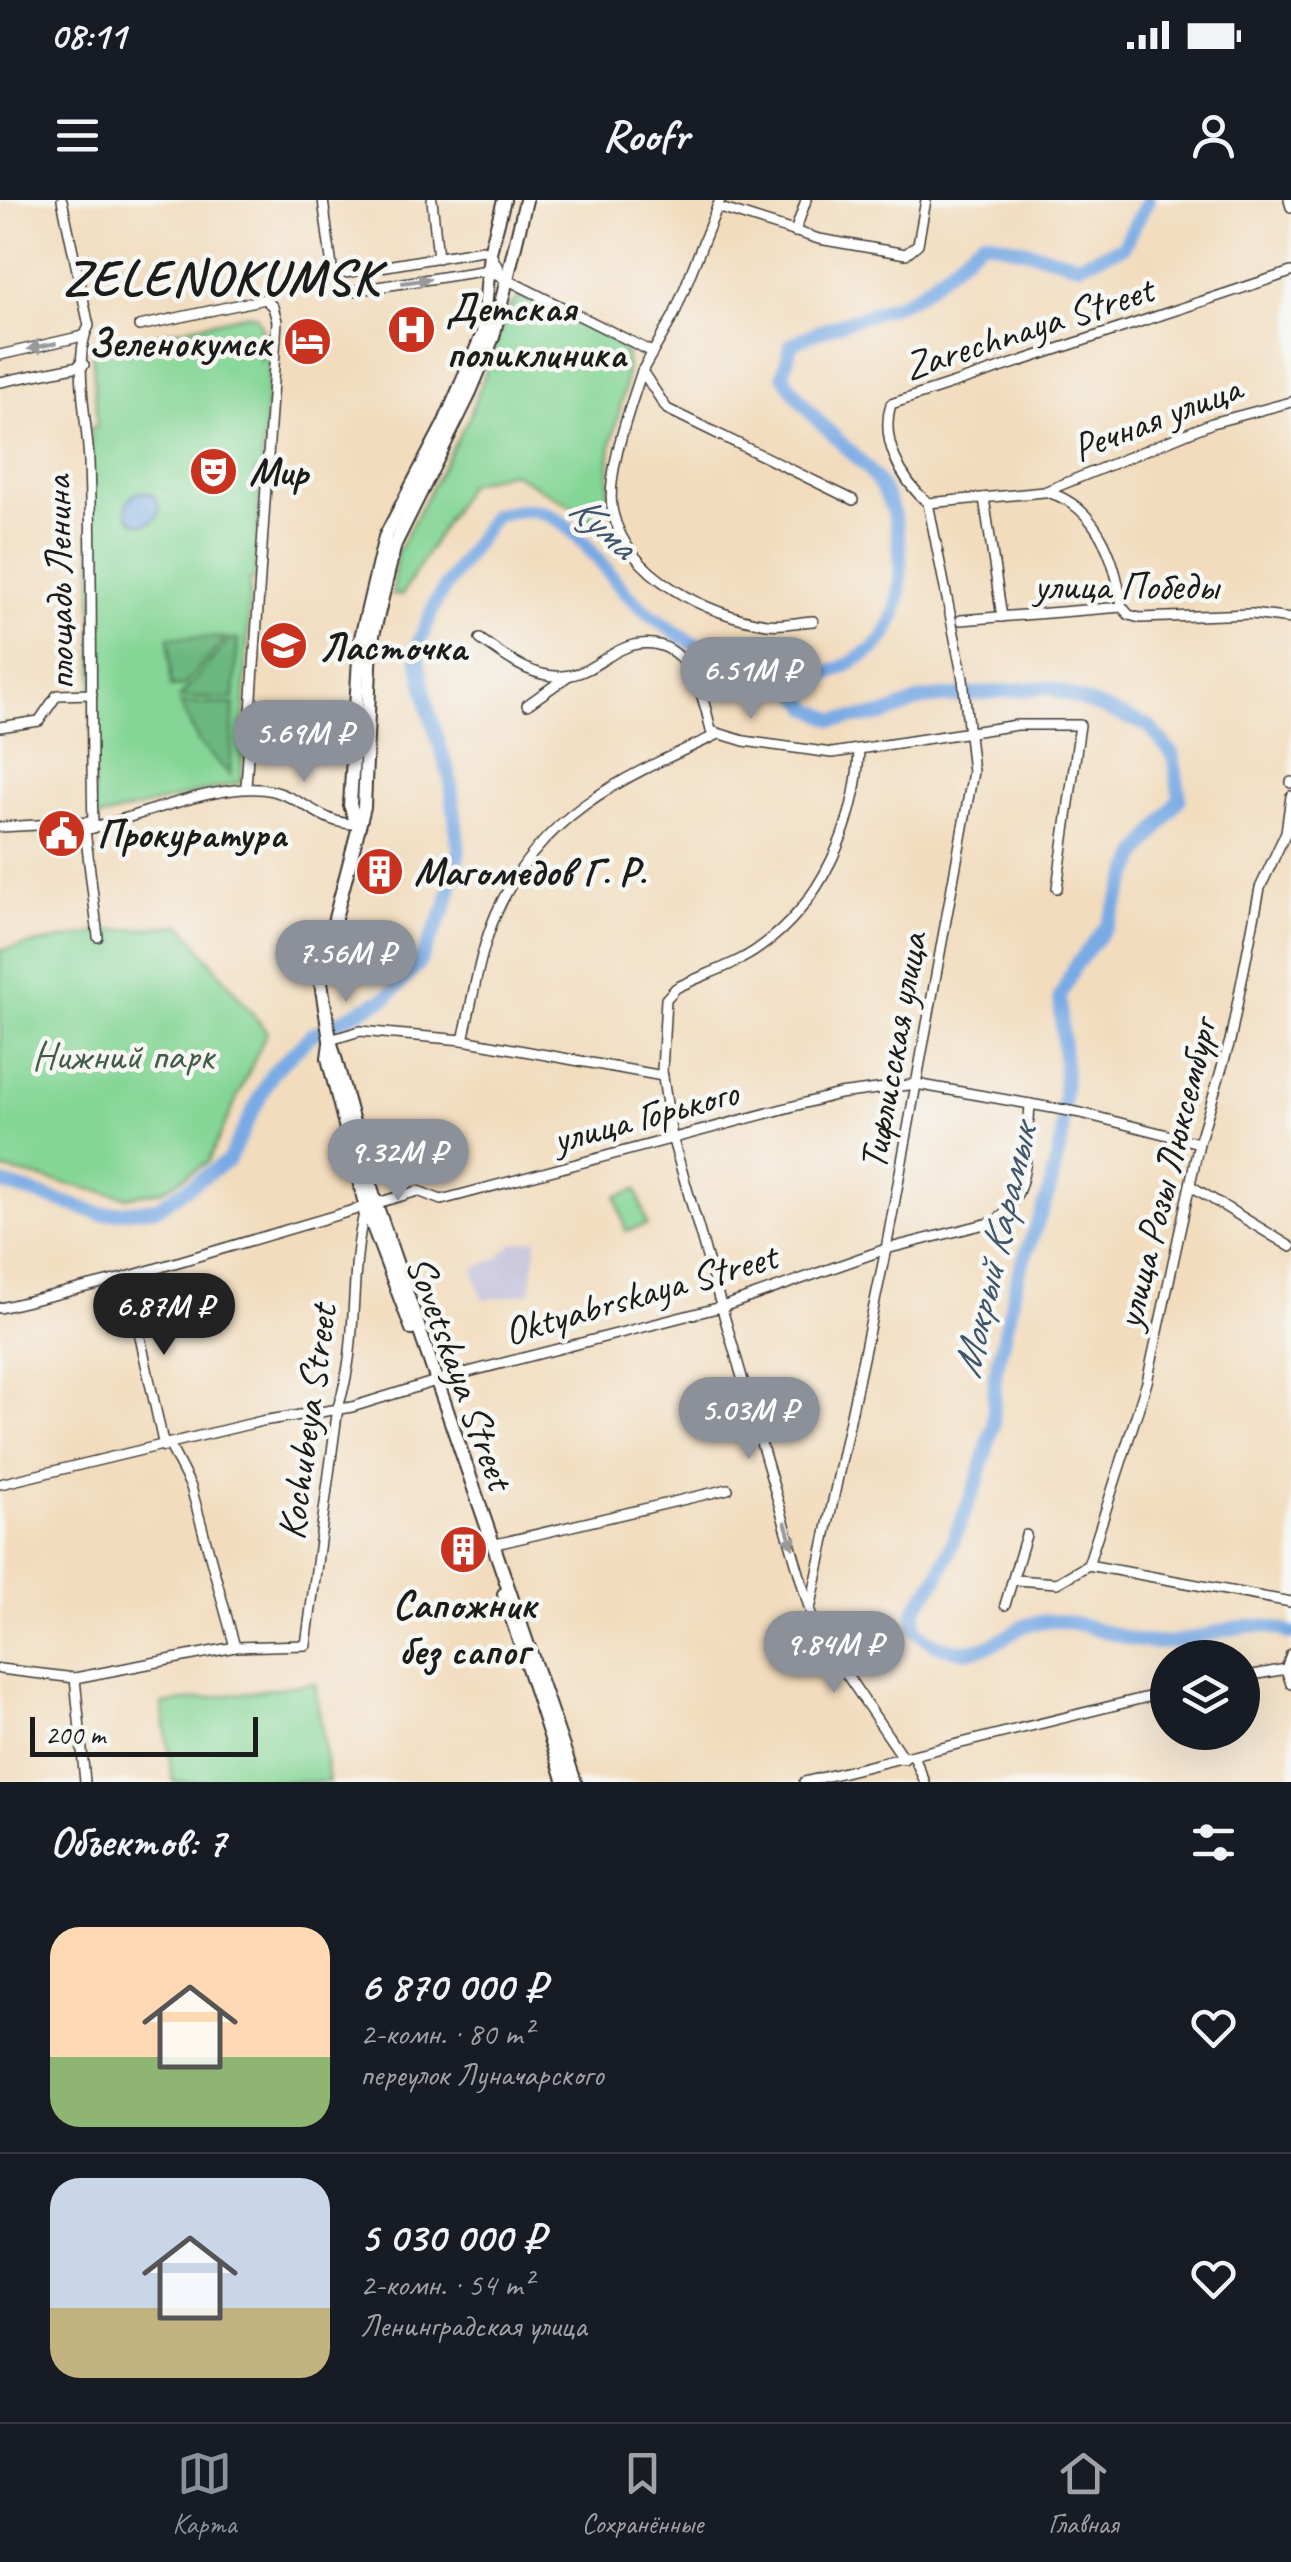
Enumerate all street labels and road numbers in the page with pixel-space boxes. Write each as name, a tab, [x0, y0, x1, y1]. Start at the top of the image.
street label: Zarechnaya Street	[898, 263, 1163, 392]
street label: Речная улица	[1065, 362, 1251, 473]
street label: площадь Ленина	[32, 472, 86, 691]
street label: улица Победы	[1032, 561, 1221, 611]
street label: Тифлисская улица	[848, 926, 939, 1173]
street label: улица Розы Люксембург	[1103, 1009, 1230, 1336]
street label: улица Горького	[545, 1067, 745, 1165]
street label: Oktyabrskaya Street	[498, 1230, 786, 1357]
street label: Sovetskaya Street	[395, 1249, 527, 1499]
street label: Kochubeya Street	[266, 1298, 349, 1543]

